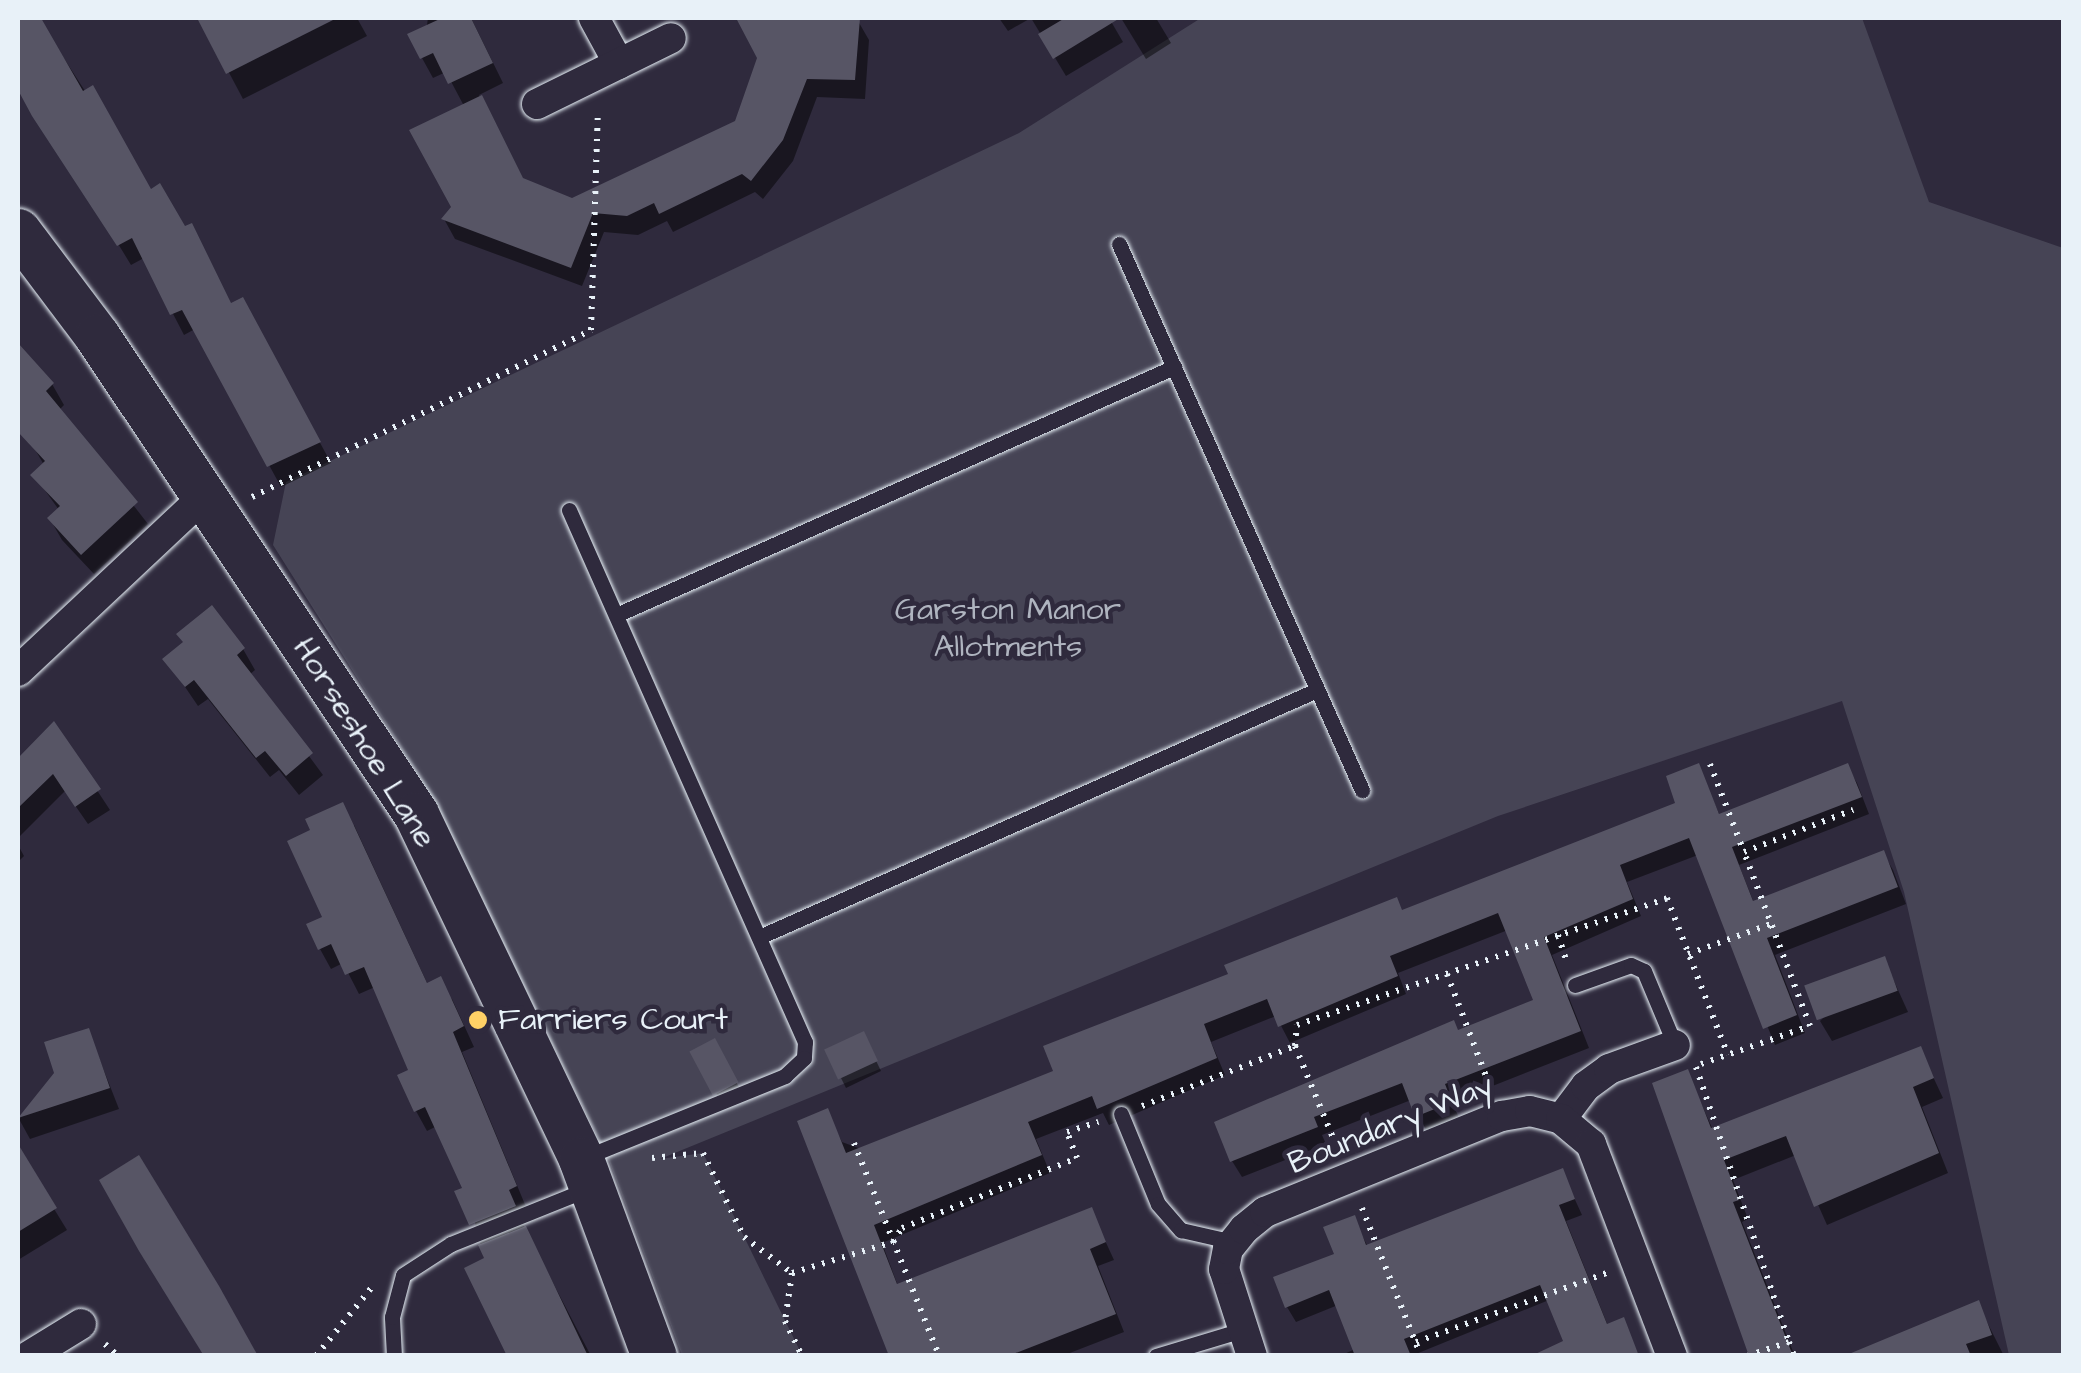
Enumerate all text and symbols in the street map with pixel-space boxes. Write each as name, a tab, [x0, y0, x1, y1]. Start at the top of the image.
park label: Garston Manor Allotments	[895, 592, 1121, 667]
street label: Horseshoe Lane	[284, 631, 444, 855]
place label: Farriers Court	[498, 1001, 728, 1039]
marker: Farriers Court	[467, 1009, 489, 1031]
street label: Boundary Way	[1283, 1066, 1499, 1184]

